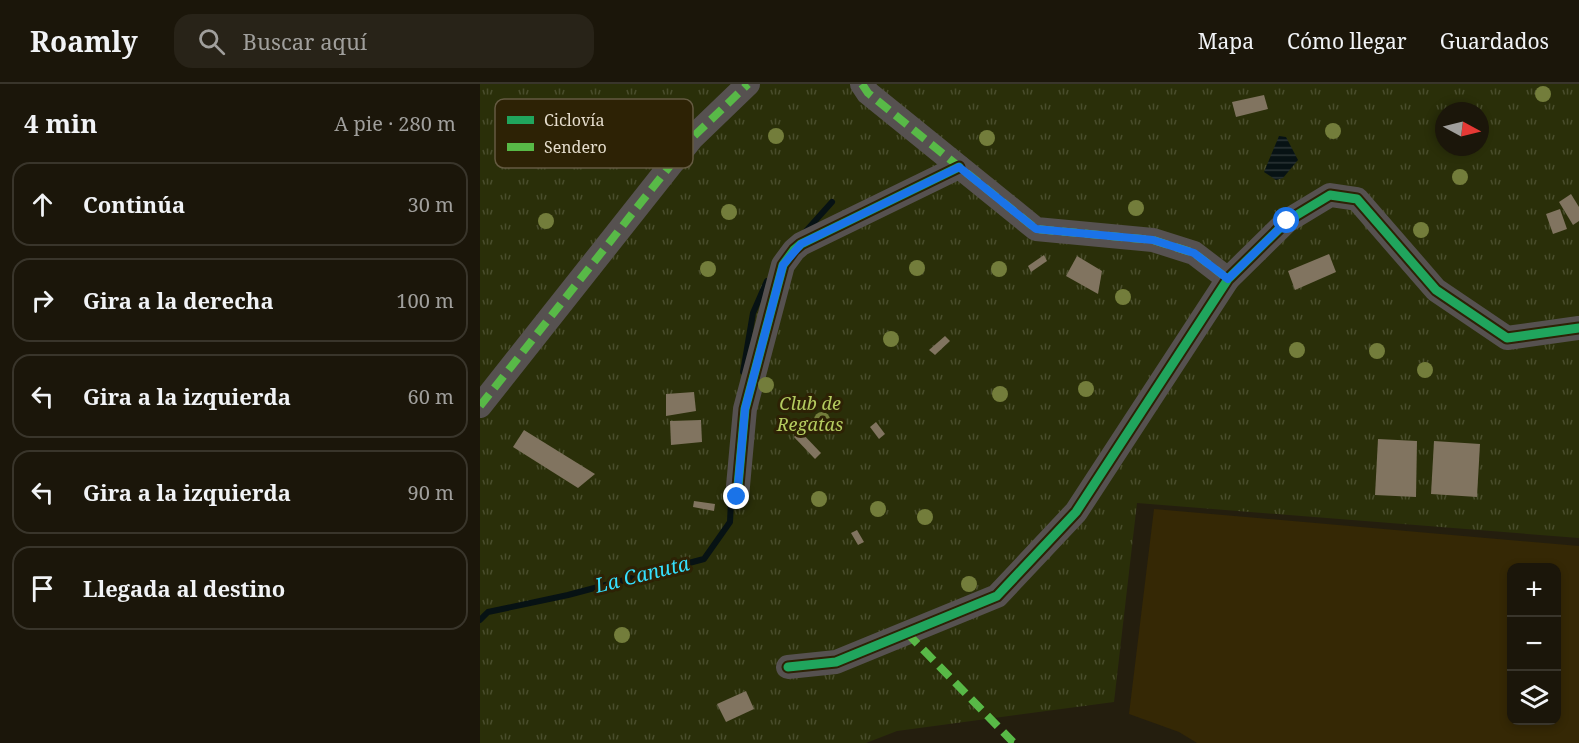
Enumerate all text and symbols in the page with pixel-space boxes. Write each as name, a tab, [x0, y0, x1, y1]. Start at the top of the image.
search box	[174, 14, 594, 68]
text: Roamly	[30, 22, 138, 60]
icon: search	[195, 25, 228, 58]
text: Buscar aquí	[243, 26, 367, 56]
text: Mapa	[1198, 27, 1254, 55]
text: Cómo llegar	[1287, 27, 1407, 55]
text: Guardados	[1440, 27, 1549, 55]
legend	[495, 99, 693, 168]
north arrow	[1435, 102, 1489, 156]
text: 4 min	[24, 105, 98, 141]
text: Ciclovía	[544, 109, 604, 131]
text: A pie · 280 m	[334, 110, 456, 137]
text: Sendero	[544, 136, 607, 158]
icon: ahead	[26, 188, 59, 221]
text: Continúa	[83, 189, 185, 219]
text: 30 m	[408, 191, 454, 218]
route start	[1273, 207, 1299, 233]
icon: right	[26, 284, 59, 317]
text: Gira a la derecha	[83, 285, 274, 315]
text: 100 m	[396, 287, 454, 314]
icon: left	[26, 380, 59, 413]
text: Gira a la izquierda	[83, 381, 291, 411]
text: 60 m	[408, 383, 454, 410]
park label: Club de Regatas	[776, 391, 843, 436]
icon: left	[26, 476, 59, 509]
text: Gira a la izquierda	[83, 477, 291, 507]
text: 90 m	[408, 479, 454, 506]
route end	[723, 483, 749, 509]
water label: La Canuta	[591, 549, 692, 599]
map controls	[1507, 563, 1561, 725]
button: +	[1507, 563, 1561, 617]
icon: arrive	[26, 572, 59, 605]
text: Llegada al destino	[83, 573, 285, 603]
button: −	[1507, 617, 1561, 671]
button: layers	[1507, 671, 1561, 725]

